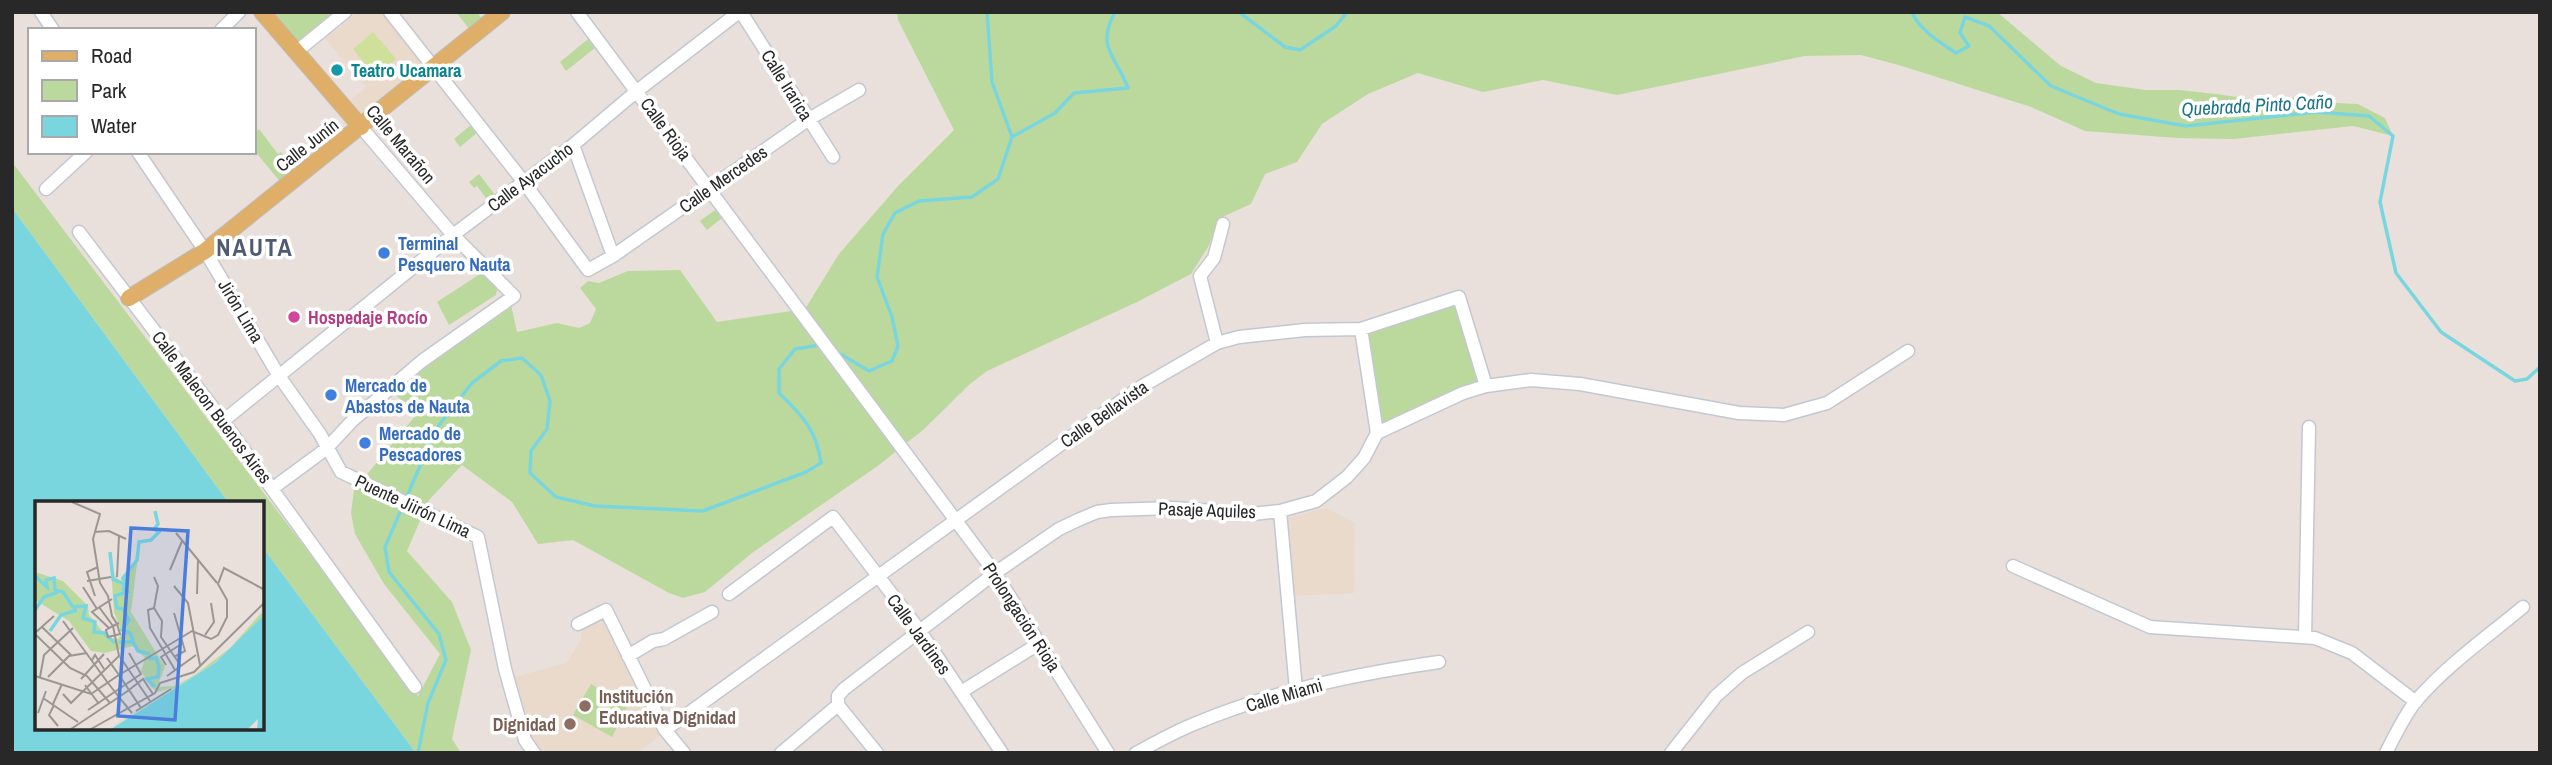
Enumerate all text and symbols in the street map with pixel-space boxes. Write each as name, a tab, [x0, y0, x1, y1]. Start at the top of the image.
legend	[28, 28, 256, 154]
text: Road	[91, 41, 132, 70]
street label: Calle Irarica	[755, 45, 819, 125]
place label: Teatro Ucamara	[351, 58, 462, 83]
marker: Teatro Ucamara	[329, 62, 345, 78]
text: Park	[91, 76, 127, 105]
water label: Quebrada Pinto Caño	[2181, 88, 2334, 122]
street label: Calle Rioja	[635, 92, 697, 166]
street label: Calle Marañon	[361, 99, 441, 189]
text: Water	[91, 111, 137, 140]
street label: Calle Junín	[270, 112, 344, 178]
street label: Calle Ayacucho	[482, 136, 578, 218]
street label: Calle Mercedes	[674, 139, 772, 219]
district label: NAUTA	[216, 231, 294, 263]
place label: Terminal Pesquero Nauta	[398, 231, 511, 277]
marker: Terminal Pesquero Nauta	[376, 245, 392, 261]
street label: Jirón Lima	[212, 275, 270, 347]
place label: Hospedaje Rocío	[308, 305, 428, 330]
marker: Hospedaje Rocío	[286, 309, 302, 325]
street label: Calle Malecon Buenos Aires	[146, 325, 278, 489]
place label: Mercado de Abastos de Nauta	[345, 373, 470, 419]
street label: Calle Bellavista	[1055, 375, 1153, 453]
marker: Mercado de Abastos de Nauta	[323, 387, 339, 403]
place label: Mercado de Pescadores	[379, 421, 462, 467]
marker: Mercado de Pescadores	[357, 435, 373, 451]
street label: Puente Jiirón Lima	[351, 468, 475, 544]
street label: Pasaje Aquiles	[1158, 496, 1256, 524]
inset map	[35, 501, 264, 730]
street label: Prolongación Rioja	[977, 558, 1067, 676]
street label: Calle Jardines	[881, 588, 957, 680]
street label: Calle Miami	[1243, 672, 1325, 718]
place label: Institución Educativa Dignidad	[599, 684, 736, 730]
marker: Institución Educativa Dignidad	[577, 698, 593, 714]
place label: Dignidad	[493, 712, 556, 737]
marker: Dignidad	[562, 716, 578, 732]

